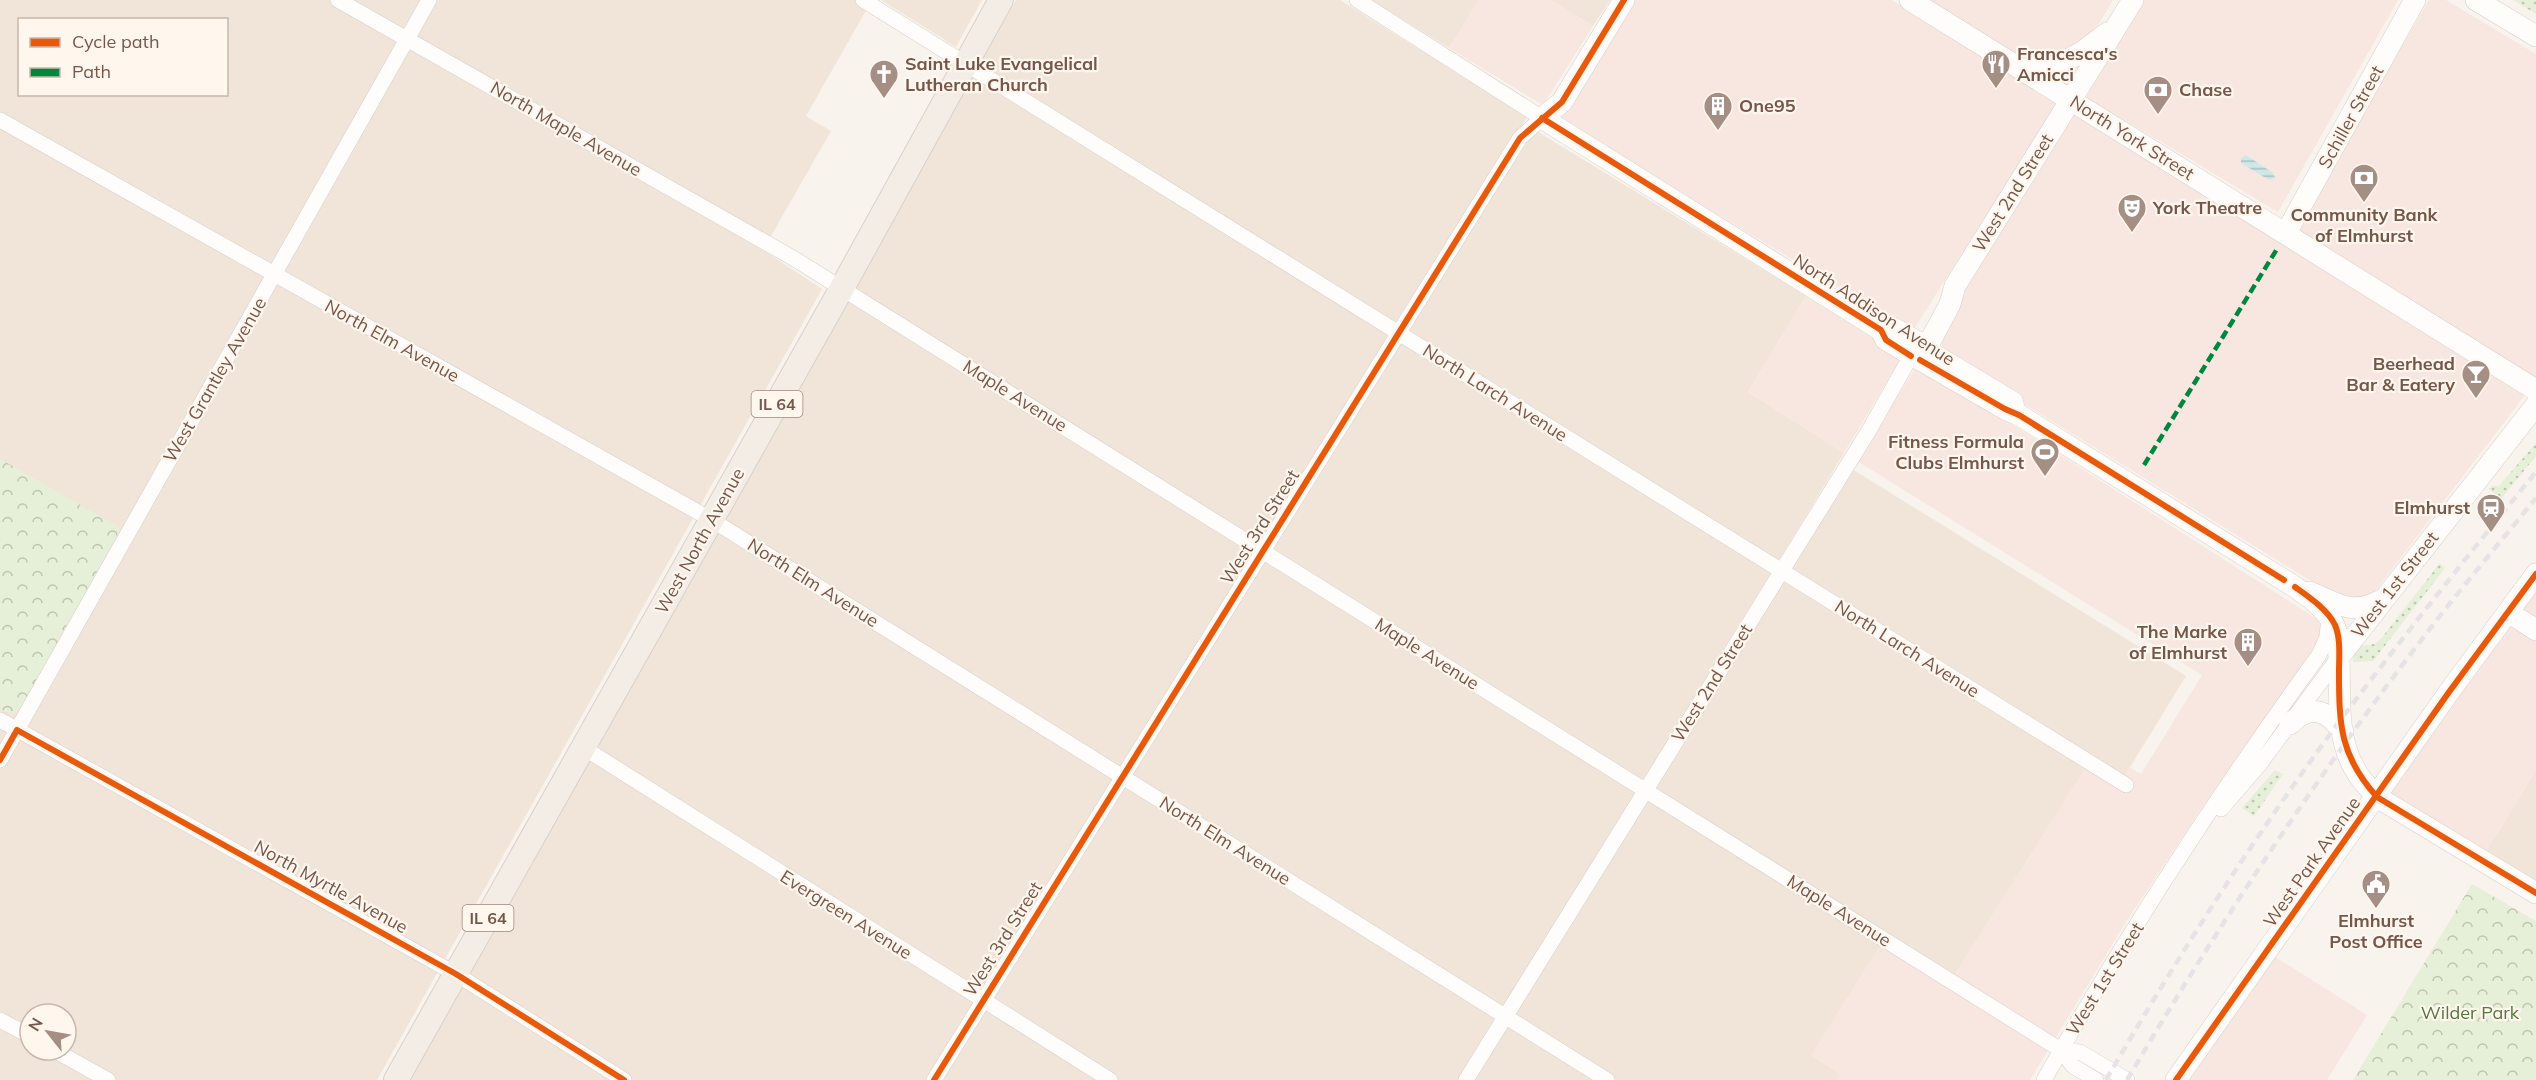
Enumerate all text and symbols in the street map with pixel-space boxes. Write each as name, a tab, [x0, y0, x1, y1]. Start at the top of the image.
legend	[18, 18, 228, 96]
text: Cycle path	[72, 30, 159, 53]
place label: Francesca's Amicci	[2017, 42, 2117, 86]
restaurant icon: Francesca's Amicci	[1980, 48, 2012, 90]
place label: Saint Luke Evangelical Lutheran Church	[905, 52, 1098, 96]
church icon: Saint Luke Evangelical Lutheran Church	[868, 58, 900, 100]
text: Path	[72, 60, 111, 83]
street label: Schiller Street	[2313, 61, 2388, 172]
bank icon: Chase	[2142, 74, 2174, 116]
street label: North Maple Avenue	[487, 76, 646, 181]
place label: Chase	[2179, 78, 2232, 101]
building icon: One95	[1702, 90, 1734, 132]
street label: North York Street	[2066, 90, 2199, 185]
place label: One95	[1739, 94, 1796, 117]
street label: West 2nd Street	[1967, 129, 2058, 256]
bank icon: Community Bank of Elmhurst	[2348, 162, 2380, 204]
theatre icon: York Theatre	[2116, 192, 2148, 234]
place label: York Theatre	[2152, 196, 2262, 219]
place label: Community Bank of Elmhurst	[2290, 203, 2439, 247]
street label: North Addison Avenue	[1789, 249, 1960, 371]
street label: West Grantley Avenue	[158, 293, 271, 466]
street label: North Elm Avenue	[321, 294, 464, 387]
street label: North Larch Avenue	[1419, 339, 1572, 446]
place label: Beerhead Bar & Eatery	[2346, 352, 2455, 396]
street label: Maple Avenue	[959, 354, 1072, 437]
bar icon: Beerhead Bar & Eatery	[2460, 358, 2492, 400]
road number: IL 64	[752, 391, 802, 417]
place label: Fitness Formula Clubs Elmhurst	[1888, 430, 2024, 474]
sports icon: Fitness Formula Clubs Elmhurst	[2029, 436, 2061, 478]
street label: West North Avenue	[650, 464, 749, 618]
street label: West 3rd Street	[1215, 465, 1304, 588]
station icon: Elmhurst	[2475, 492, 2507, 534]
place label: Elmhurst	[2394, 496, 2470, 519]
street label: West 1st Street	[2346, 527, 2443, 643]
street label: North Elm Avenue	[743, 533, 883, 632]
street label: North Larch Avenue	[1831, 595, 1984, 702]
street label: Maple Avenue	[1371, 612, 1484, 695]
street label: West 2nd Street	[1666, 619, 1757, 746]
place label: The Marke of Elmhurst	[2129, 620, 2227, 664]
building icon: The Marke of Elmhurst	[2232, 626, 2264, 668]
street label: North Elm Avenue	[1155, 791, 1295, 890]
street label: West Park Avenue	[2258, 792, 2365, 931]
street label: North Myrtle Avenue	[250, 835, 412, 938]
street label: Evergreen Avenue	[776, 865, 916, 964]
public building icon: Elmhurst Post Office	[2360, 868, 2392, 910]
street label: Maple Avenue	[1783, 869, 1896, 952]
street label: West 3rd Street	[958, 877, 1047, 1000]
road number: IL 64	[462, 905, 514, 931]
place label: Elmhurst Post Office	[2329, 909, 2423, 953]
street label: West 1st Street	[2061, 918, 2149, 1040]
park label: Wilder Park	[2421, 1001, 2520, 1024]
north arrow	[18, 1002, 78, 1062]
text: N	[23, 1014, 47, 1035]

